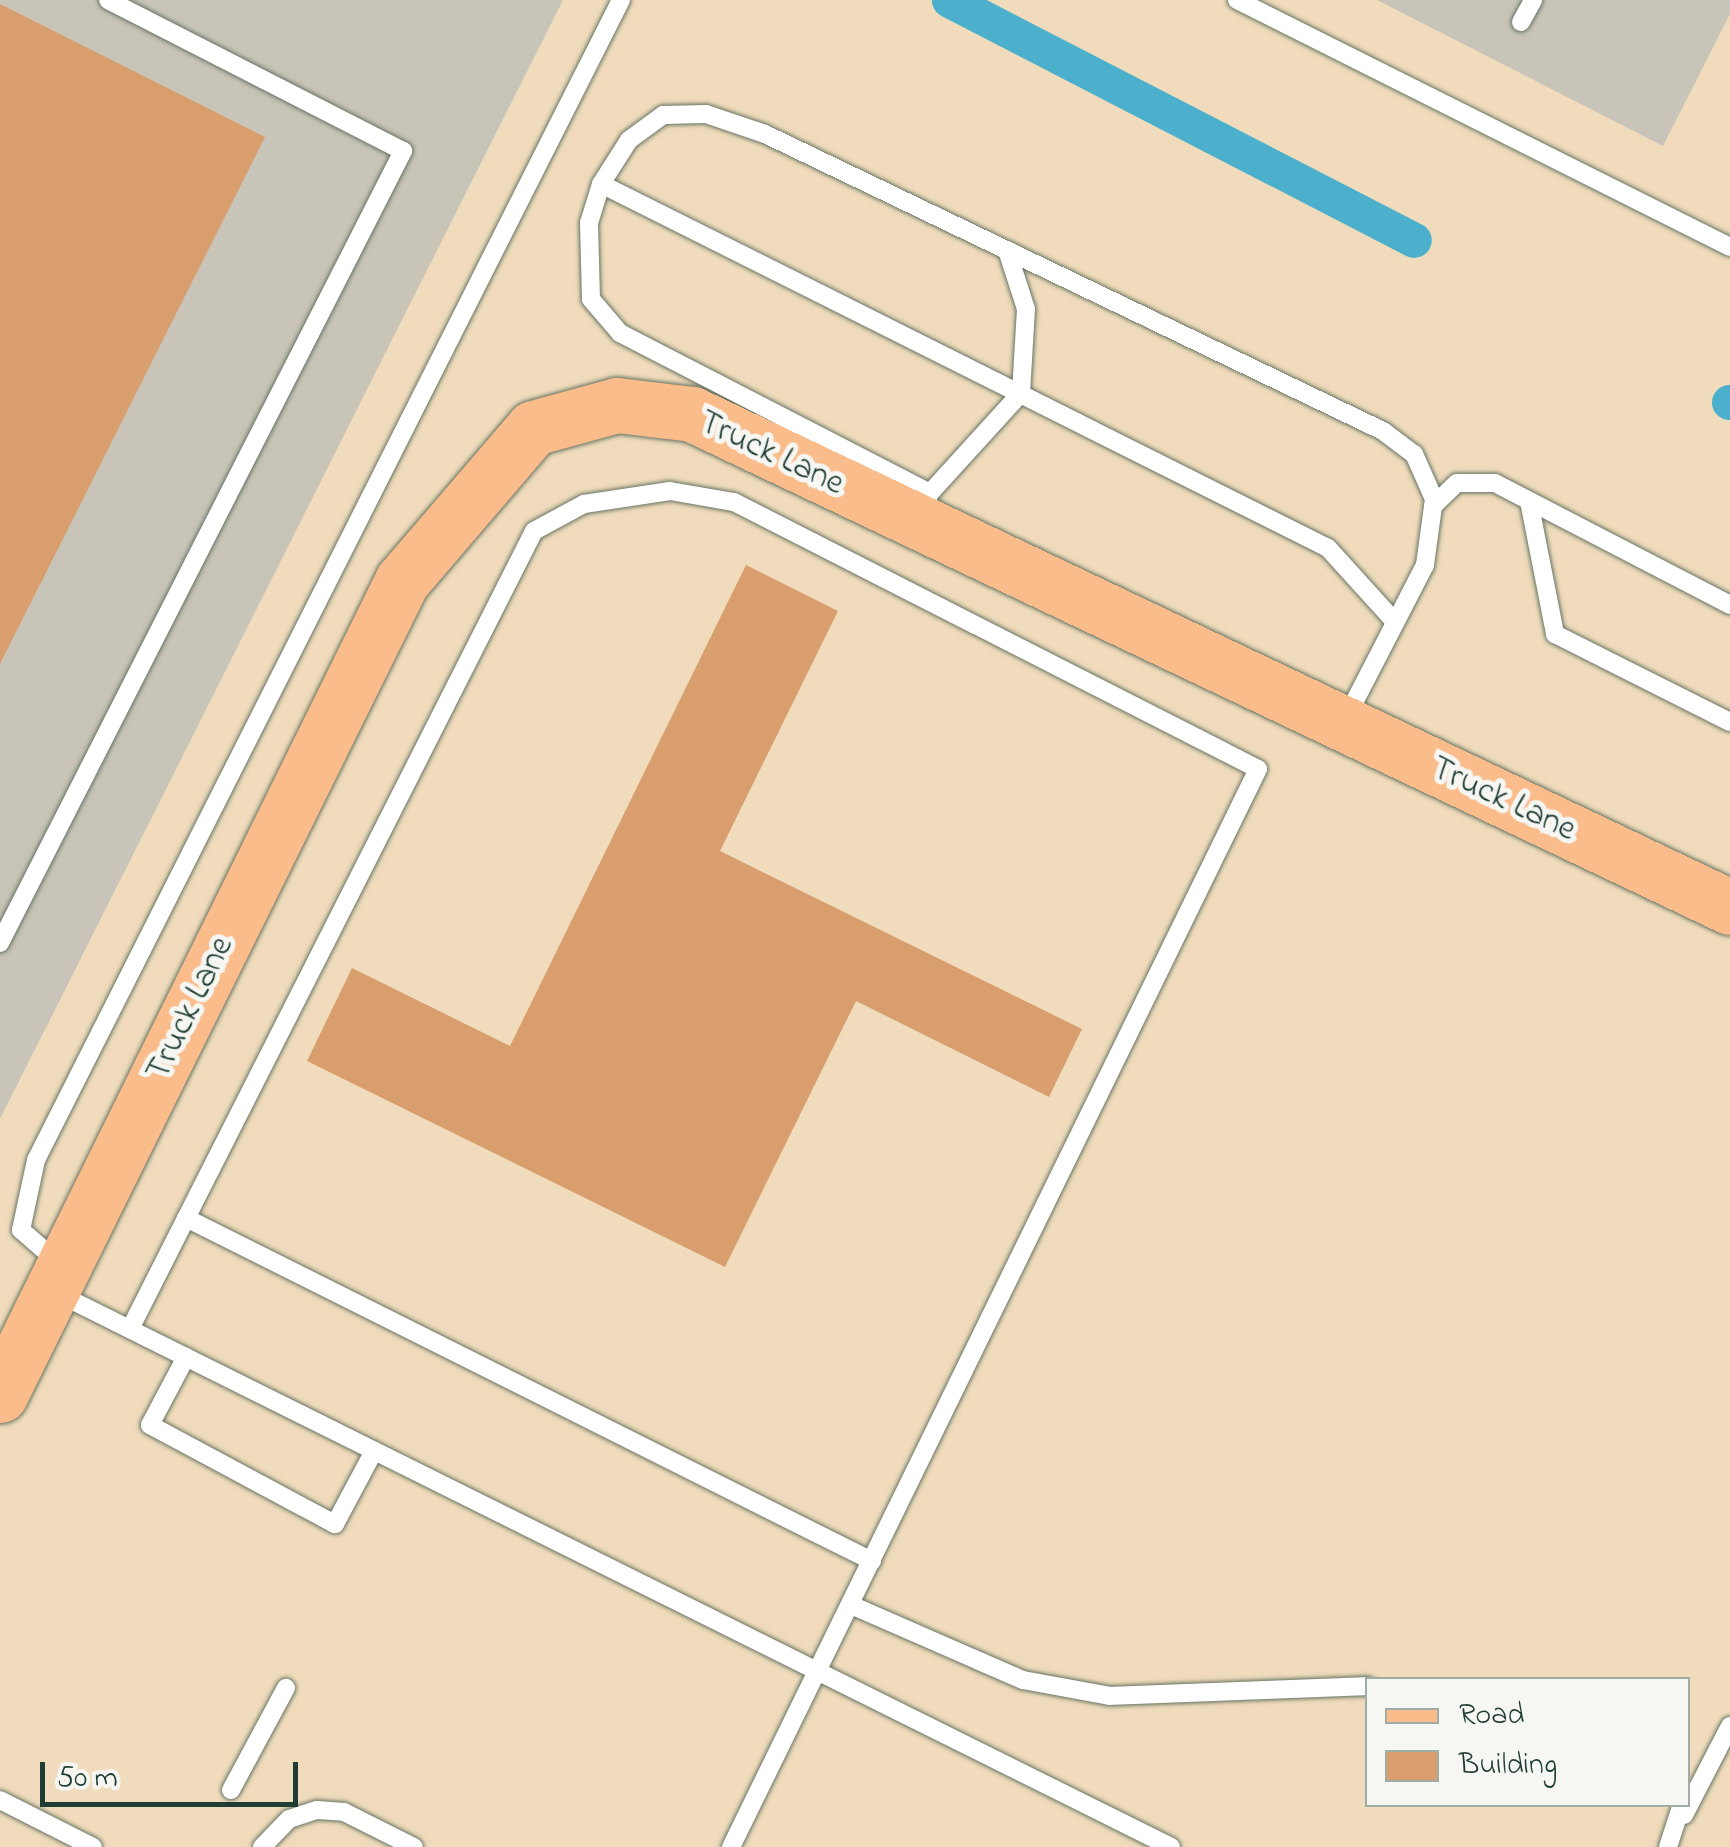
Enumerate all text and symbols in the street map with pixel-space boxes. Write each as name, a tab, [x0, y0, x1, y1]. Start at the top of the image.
street label: Truck Lane	[692, 402, 850, 506]
street label: Truck Lane	[1424, 748, 1582, 852]
street label: Truck Lane	[138, 930, 244, 1088]
legend	[1365, 1677, 1690, 1807]
text: Road	[1459, 1694, 1524, 1738]
scale bar	[45, 1742, 302, 1804]
text: Building	[1459, 1744, 1557, 1788]
text: 50 m	[57, 1757, 118, 1801]

